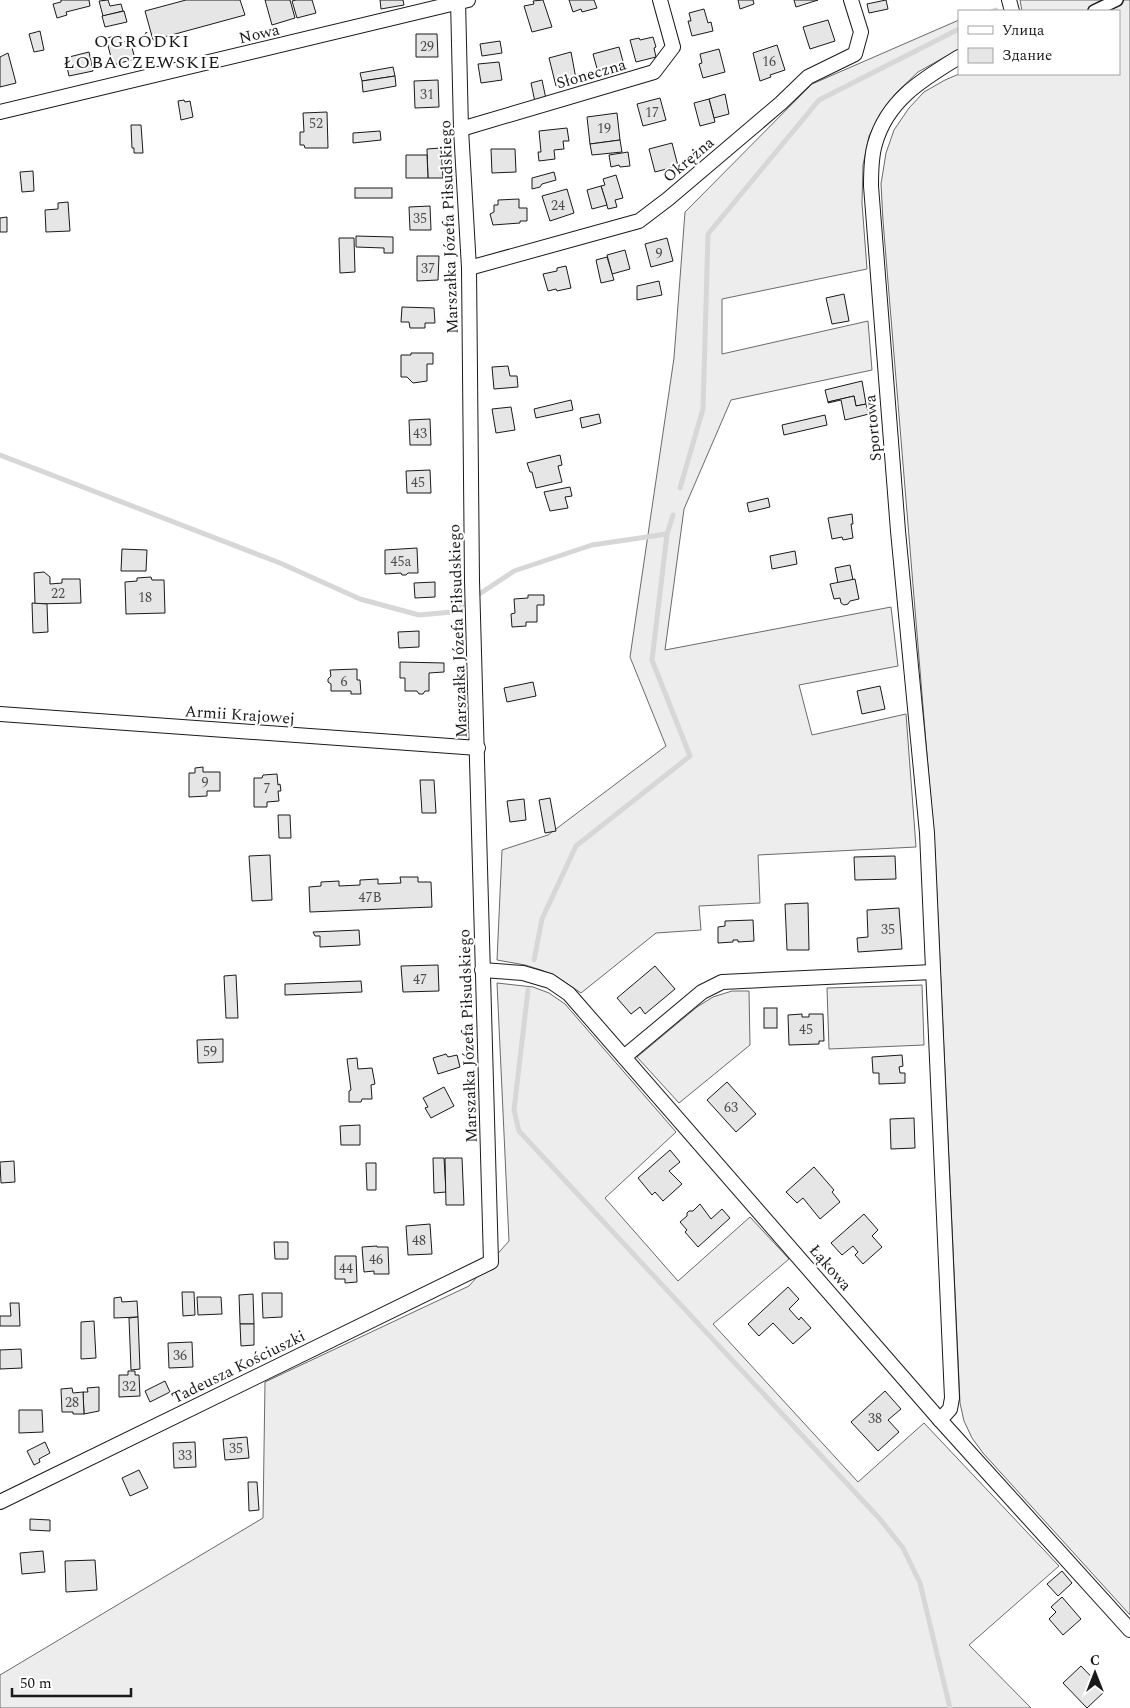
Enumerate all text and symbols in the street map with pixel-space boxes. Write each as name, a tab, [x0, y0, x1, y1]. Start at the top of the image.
legend	[958, 10, 1120, 75]
street label: Nowa	[236, 18, 282, 50]
text: Улица	[1002, 19, 1045, 42]
district label: OGRÓDKI ŁOBACZEWSKIE	[63, 28, 221, 76]
house number: 29	[420, 36, 434, 57]
text: Здание	[1002, 44, 1052, 67]
house number: 16	[762, 51, 776, 72]
street label: Słoneczna	[554, 53, 629, 95]
house number: 31	[420, 84, 434, 105]
house number: 17	[645, 102, 659, 123]
house number: 52	[309, 113, 323, 134]
house number: 19	[597, 118, 611, 139]
street label: Marszałka Józefa Piłsudskiego	[433, 120, 465, 334]
street label: Okrężna	[658, 131, 720, 188]
house number: 24	[551, 195, 565, 216]
house number: 35	[413, 208, 427, 229]
house number: 9	[656, 243, 663, 264]
house number: 37	[421, 258, 435, 279]
street label: Sportowa	[858, 393, 888, 462]
house number: 43	[413, 423, 427, 444]
house number: 45	[411, 472, 425, 493]
street label: Marszałka Józefa Piłsudskiego	[442, 524, 474, 738]
house number: 45a	[391, 551, 412, 572]
house number: 22	[51, 583, 65, 604]
house number: 18	[138, 587, 152, 608]
house number: 6	[341, 671, 348, 692]
street label: Armii Krajowej	[184, 699, 296, 731]
house number: 9	[202, 772, 209, 793]
house number: 7	[264, 778, 271, 799]
house number: 47B	[358, 887, 382, 908]
house number: 35	[881, 919, 895, 940]
street label: Marszałka Józefa Piłsudskiego	[452, 929, 484, 1143]
house number: 47	[413, 969, 427, 990]
house number: 45	[799, 1019, 813, 1040]
house number: 59	[203, 1041, 217, 1062]
house number: 63	[724, 1097, 738, 1118]
house number: 48	[412, 1230, 426, 1251]
street label: Łąkowa	[803, 1239, 857, 1296]
house number: 46	[369, 1249, 383, 1270]
house number: 44	[339, 1258, 353, 1279]
street label: Tadeusza Kościuszki	[167, 1324, 309, 1410]
house number: 36	[173, 1345, 187, 1366]
house number: 32	[122, 1376, 136, 1397]
house number: 28	[65, 1392, 79, 1413]
house number: 38	[868, 1408, 882, 1429]
house number: 35	[229, 1438, 243, 1459]
house number: 33	[178, 1445, 192, 1466]
north arrow	[1070, 1648, 1120, 1698]
text: С	[1090, 1650, 1100, 1671]
scale bar	[12, 1666, 131, 1698]
text: 50 m	[20, 1672, 52, 1695]

